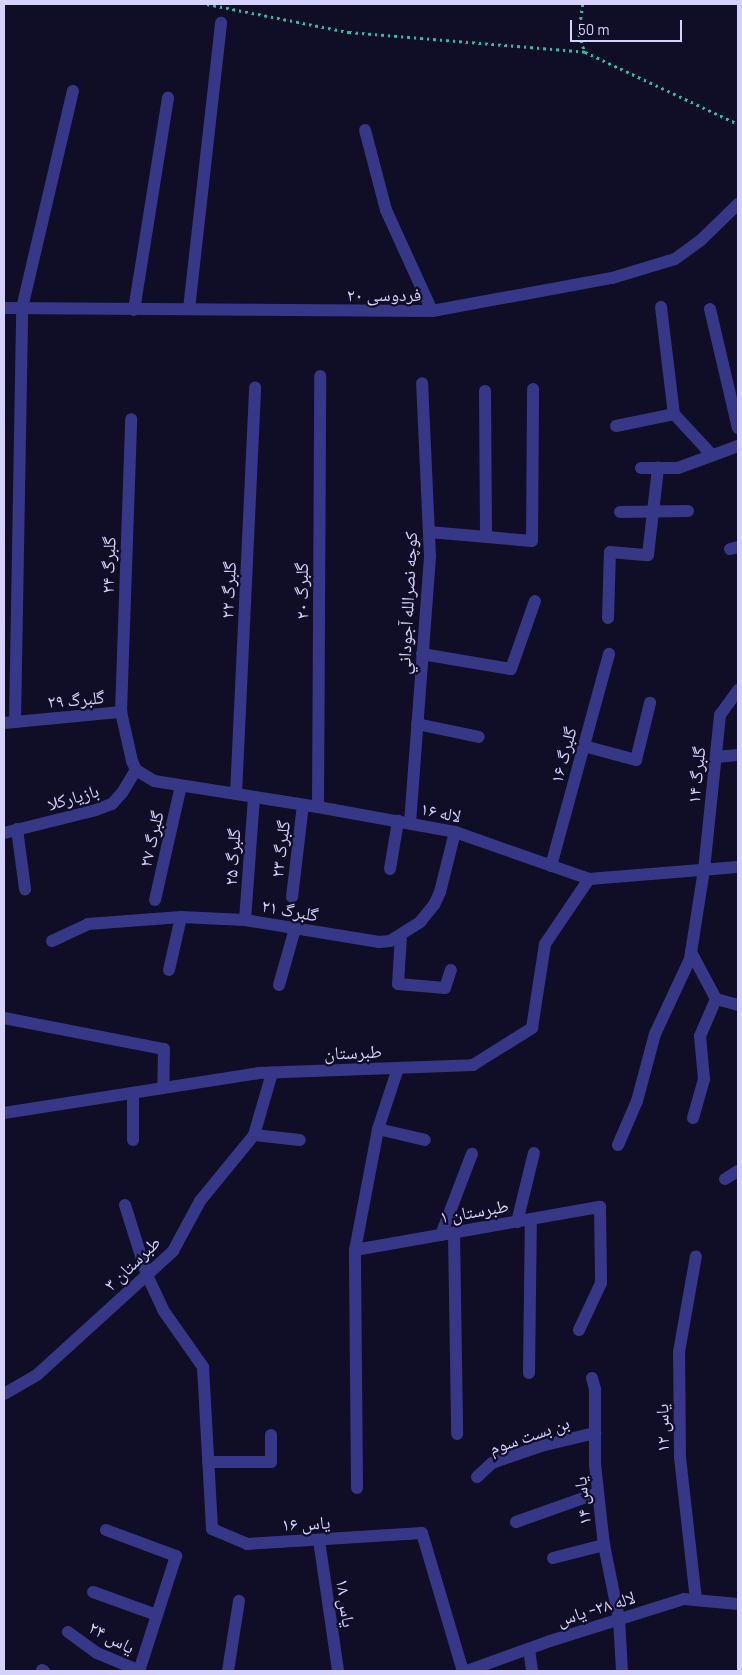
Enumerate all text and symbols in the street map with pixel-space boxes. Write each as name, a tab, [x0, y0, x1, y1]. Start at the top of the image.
scale bar	[572, 10, 684, 42]
text: 50 m	[578, 20, 610, 38]
street label: فردوسی ۲۰	[347, 283, 421, 305]
street label: كوچه نصرالله آجوداني	[392, 531, 422, 675]
street label: گلبرگ ۲۴	[96, 536, 120, 594]
street label: گلبرگ ۲۲	[216, 561, 240, 619]
street label: گلبرگ ۲۰	[290, 562, 312, 620]
street label: گلبرگ ۲۹	[47, 686, 105, 712]
street label: گلبرگ ۱۶	[545, 725, 581, 785]
street label: گلبرگ ۱۴	[682, 745, 710, 805]
street label: بازیارکلا	[45, 779, 101, 815]
street label: لاله ۱۶	[419, 797, 463, 827]
street label: گلبرگ ۲۷	[134, 809, 168, 869]
street label: گلبرگ ۲۳	[266, 819, 294, 879]
street label: گلبرگ ۲۵	[219, 828, 245, 886]
street label: گلبرگ ۲۱	[260, 894, 320, 926]
street label: طبرستان	[324, 1040, 382, 1064]
street label: طبرستان ۱	[438, 1194, 510, 1228]
street label: طبرستان ۳	[99, 1231, 165, 1295]
street label: یاس ۱۲	[651, 1403, 673, 1453]
street label: بن بست سوم	[486, 1411, 572, 1459]
street label: یاس ۱۴	[569, 1476, 595, 1526]
street label: یاس ۱۶	[281, 1511, 331, 1535]
street label: یاس ۱۸	[332, 1577, 360, 1629]
street label: لاله ۲۸- یاس	[554, 1586, 638, 1630]
street label: یاس ۲۴	[85, 1616, 139, 1658]

